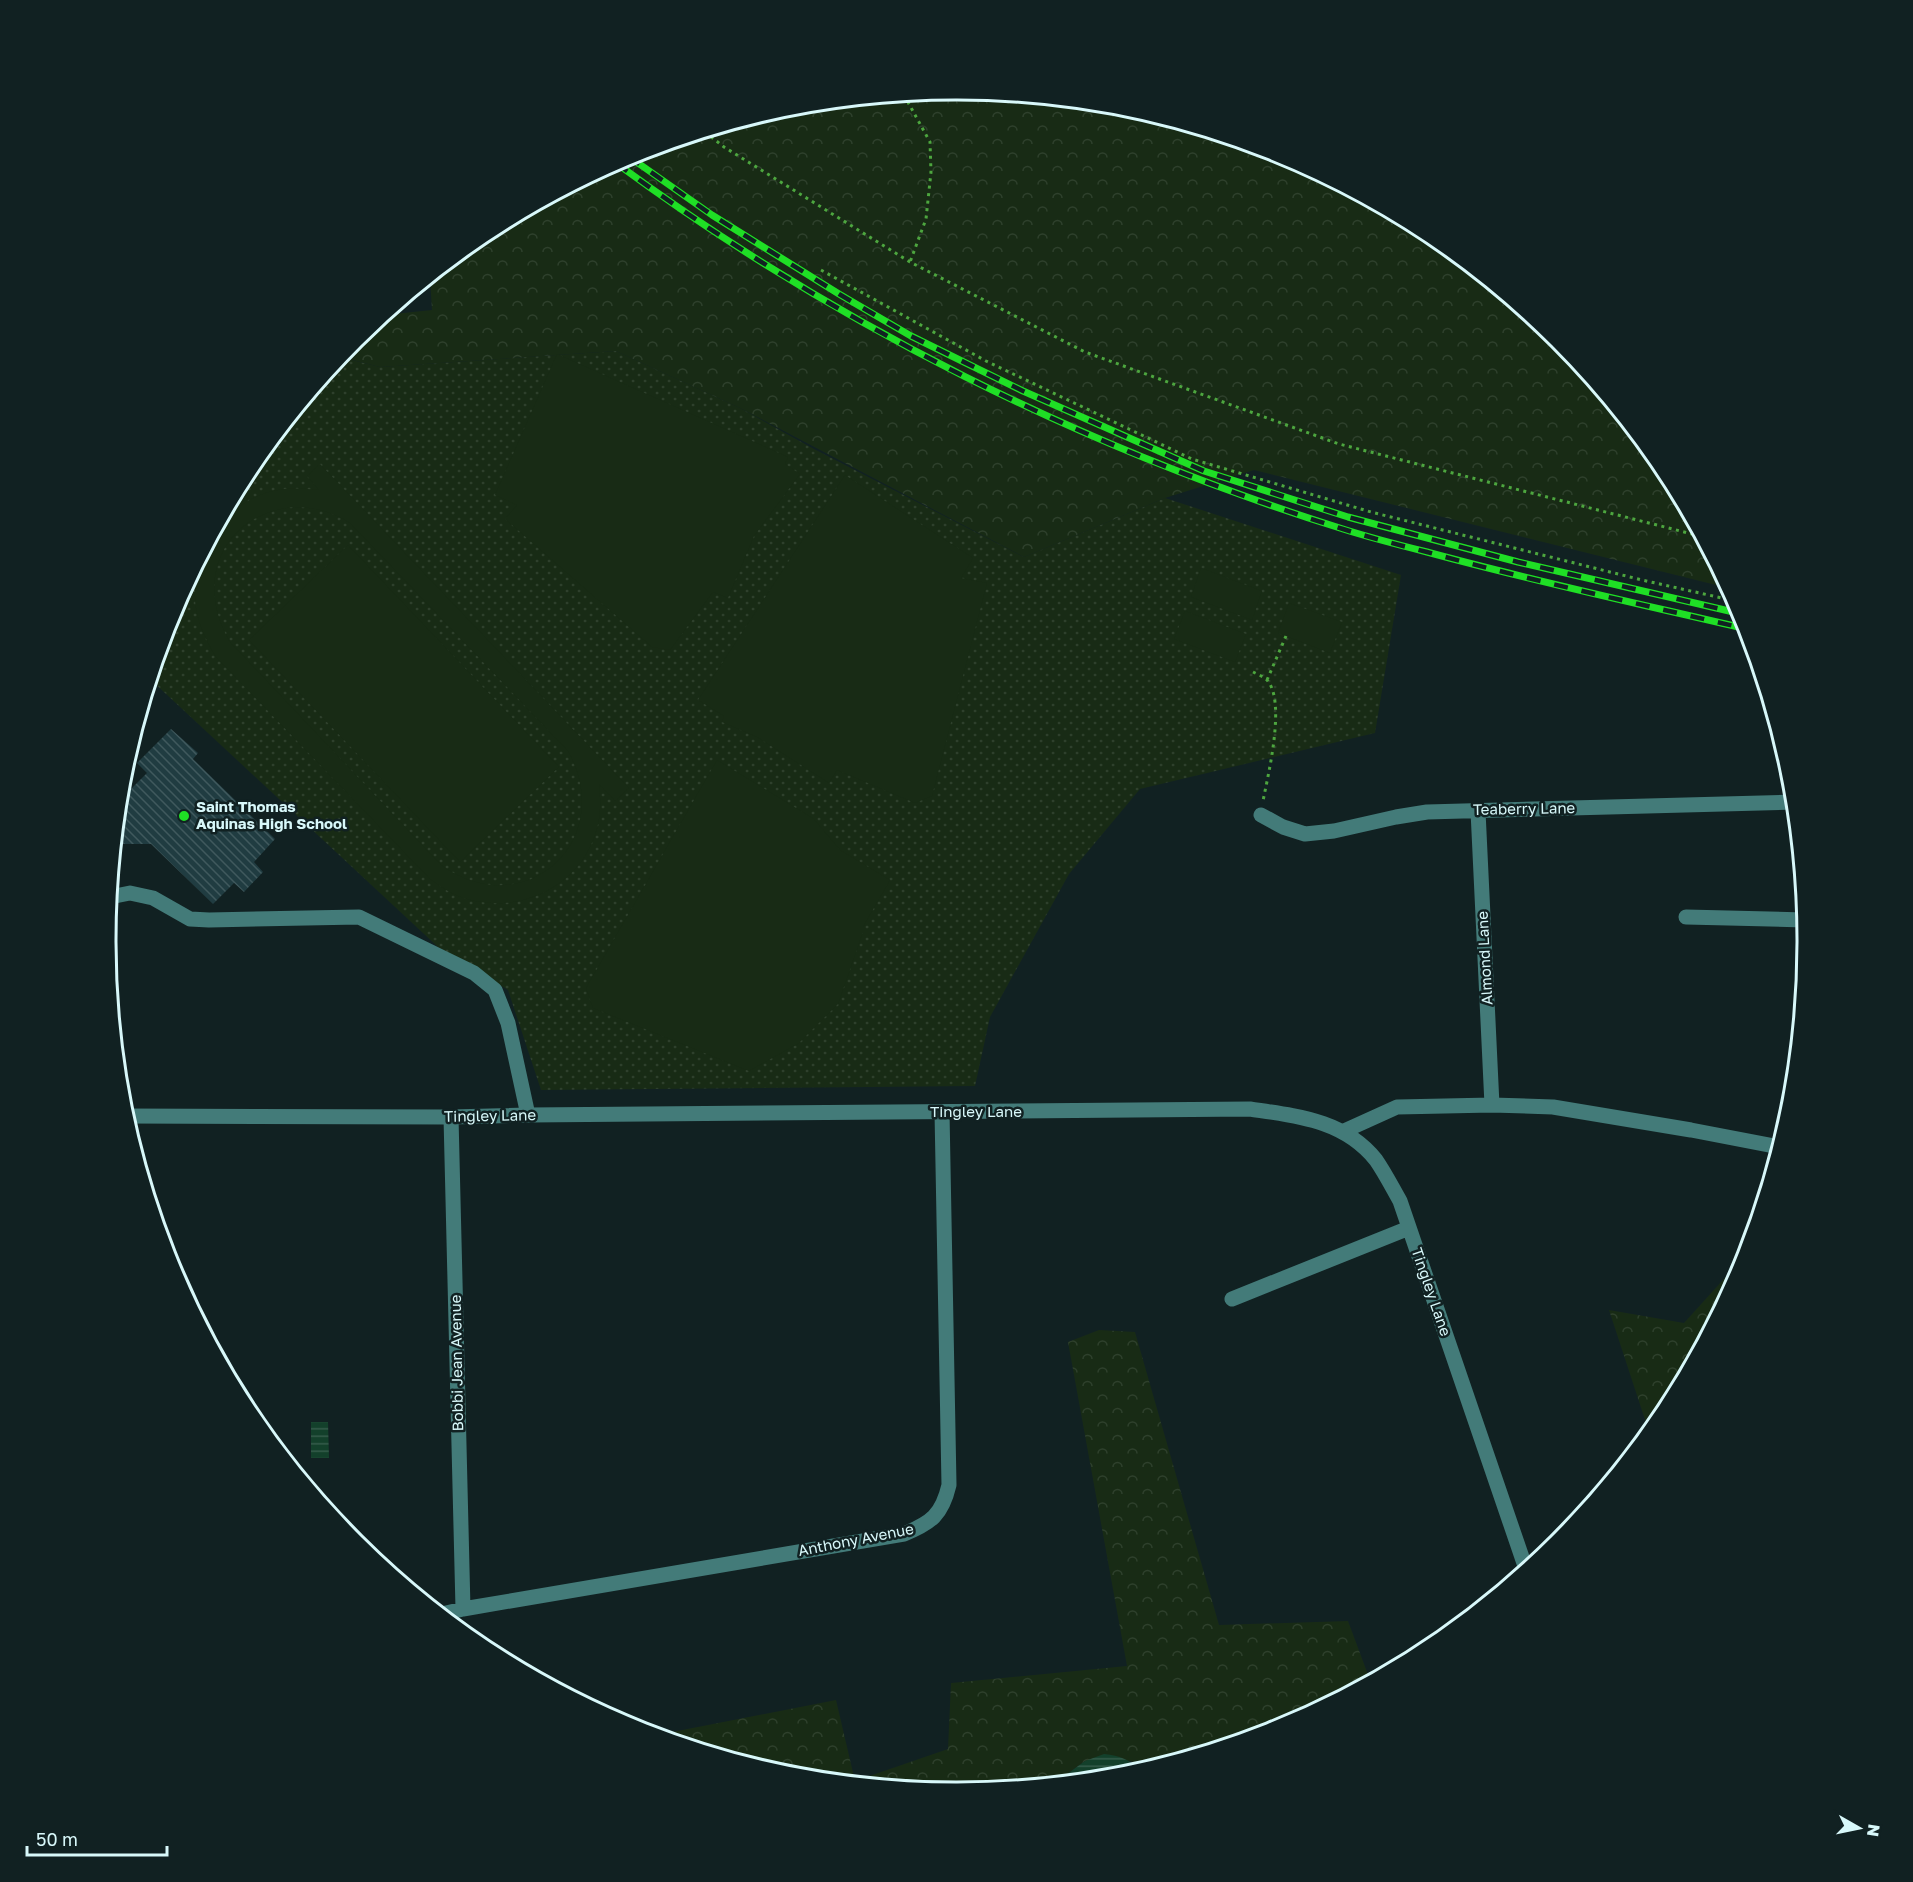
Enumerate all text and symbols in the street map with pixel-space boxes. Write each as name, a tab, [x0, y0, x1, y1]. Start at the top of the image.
place label: Saint Thomas Aquinas High School	[196, 797, 347, 832]
street label: Teaberry Lane	[1473, 798, 1576, 818]
marker: Saint Thomas Aquinas High School	[177, 809, 191, 823]
street label: Almond Lane	[1473, 910, 1495, 1006]
street label: Tingley Lane	[930, 1102, 1022, 1120]
street label: Tingley Lane	[444, 1105, 536, 1125]
street label: Tingley Lane	[1408, 1245, 1456, 1338]
street label: Bobbi Jean Avenue	[446, 1294, 466, 1432]
street label: Anthony Avenue	[796, 1519, 915, 1559]
north arrow	[1829, 1798, 1889, 1858]
scale bar	[27, 1819, 166, 1857]
text: N	[1863, 1823, 1885, 1838]
text: 50 m	[36, 1828, 78, 1850]

